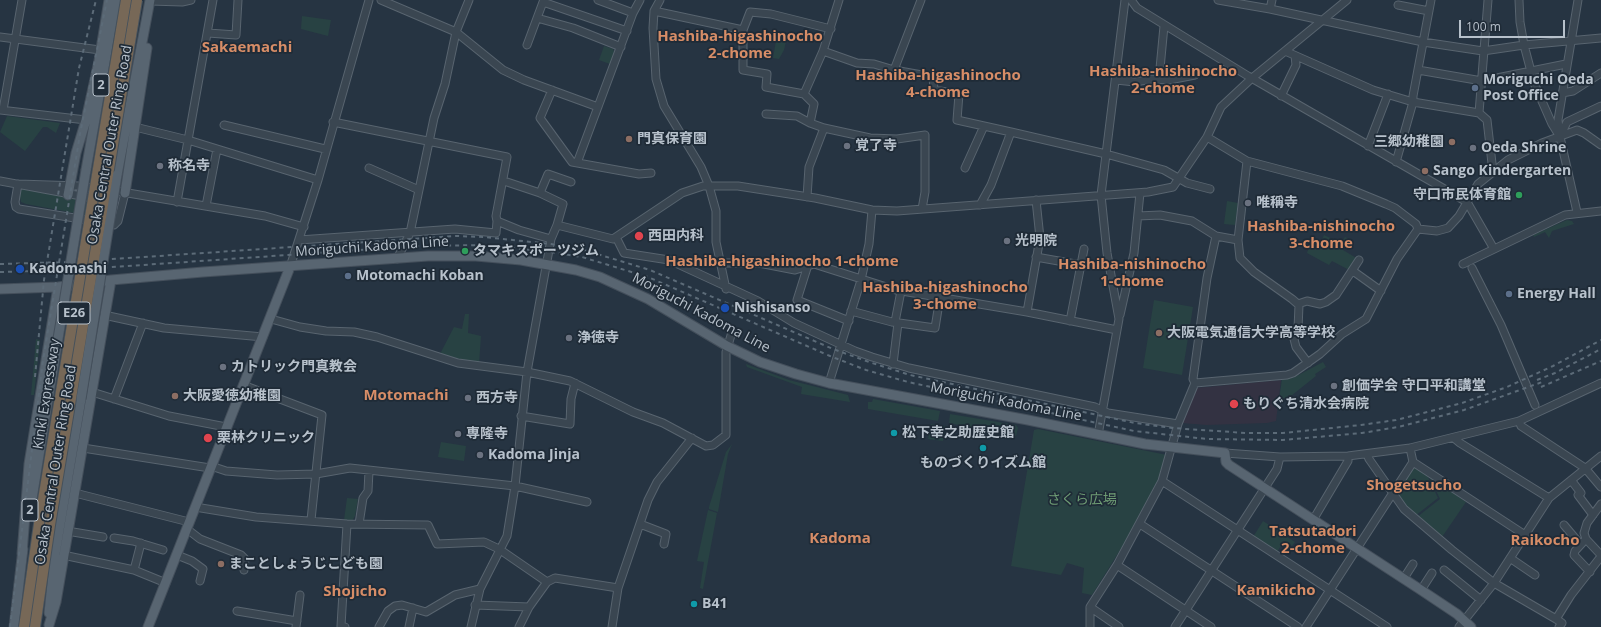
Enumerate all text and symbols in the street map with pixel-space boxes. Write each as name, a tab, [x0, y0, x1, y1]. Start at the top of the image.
scale bar	[1461, 12, 1567, 38]
text: 100 m	[1466, 18, 1501, 35]
district label: Hashiba-higashinocho 2-chome	[657, 28, 823, 63]
district label: Sakaemachi	[202, 39, 292, 57]
street label: Osaka Central Outer Ring Road	[84, 44, 136, 246]
district label: Hashiba-nishinocho 2-chome	[1089, 63, 1237, 98]
district label: Hashiba-higashinocho 4-chome	[855, 67, 1021, 102]
place label: Moriguchi Oeda Post Office	[1483, 72, 1594, 104]
road number: 2	[93, 74, 109, 96]
marker: Moriguchi Oeda Post Office	[1470, 83, 1480, 93]
place label: 門真保育園	[637, 131, 707, 147]
marker: 門真保育園	[624, 134, 634, 144]
place label: 三郷幼稚園	[1374, 134, 1444, 150]
marker: 三郷幼稚園	[1447, 137, 1457, 147]
place label: 覚了寺	[855, 138, 897, 154]
place label: Oeda Shrine	[1481, 140, 1566, 156]
marker: 覚了寺	[842, 141, 852, 151]
marker: Oeda Shrine	[1468, 143, 1478, 153]
place label: 称名寺	[168, 158, 210, 174]
marker: 称名寺	[155, 161, 165, 171]
place label: Sango Kindergarten	[1433, 163, 1571, 179]
marker: Sango Kindergarten	[1420, 166, 1430, 176]
place label: 守口市民体育館	[1413, 187, 1511, 203]
marker: 守口市民体育館	[1514, 190, 1524, 200]
place label: 唯稱寺	[1256, 195, 1298, 211]
marker: 唯稱寺	[1243, 198, 1253, 208]
district label: Hashiba-nishinocho 3-chome	[1247, 218, 1395, 253]
place label: 西田内科	[648, 228, 704, 244]
marker: 西田内科	[633, 230, 645, 242]
street label: Moriguchi Kadoma Line	[295, 233, 449, 261]
place label: 光明院	[1015, 233, 1057, 249]
marker: 光明院	[1002, 236, 1012, 246]
place label: タマキスポーツジム	[473, 243, 599, 259]
marker: タマキスポーツジム	[460, 246, 470, 256]
district label: Hashiba-higashinocho 1-chome	[665, 253, 899, 271]
district label: Hashiba-nishinocho 1-chome	[1058, 256, 1206, 291]
place label: Kadomashi	[29, 261, 107, 277]
marker: Kadomashi	[14, 263, 26, 275]
place label: Motomachi Koban	[356, 268, 484, 284]
street label: Moriguchi Kadoma Line	[629, 269, 773, 357]
marker: Motomachi Koban	[343, 271, 353, 281]
district label: Hashiba-higashinocho 3-chome	[862, 279, 1028, 314]
place label: Energy Hall	[1517, 286, 1596, 302]
marker: Energy Hall	[1504, 289, 1514, 299]
place label: Nishisanso	[734, 300, 810, 316]
road number: E26	[58, 302, 90, 324]
marker: Nishisanso	[719, 302, 731, 314]
place label: 大阪電気通信大学高等学校	[1167, 325, 1335, 341]
marker: 大阪電気通信大学高等学校	[1154, 328, 1164, 338]
place label: 浄徳寺	[577, 330, 619, 346]
marker: 浄徳寺	[564, 333, 574, 343]
street label: Kinki Expressway	[30, 338, 64, 450]
place label: カトリック門真教会	[231, 359, 357, 375]
marker: カトリック門真教会	[218, 362, 228, 372]
street label: Osaka Central Outer Ring Road	[32, 364, 80, 566]
place label: 創価学会 守口平和講堂	[1342, 378, 1486, 394]
street label: Moriguchi Kadoma Line	[929, 379, 1083, 425]
marker: 創価学会 守口平和講堂	[1329, 381, 1339, 391]
district label: Motomachi	[363, 387, 449, 405]
place label: 大阪愛徳幼稚園	[183, 388, 281, 404]
place label: 西方寺	[476, 390, 518, 406]
marker: 大阪愛徳幼稚園	[170, 391, 180, 401]
marker: 西方寺	[463, 393, 473, 403]
place label: もりぐち清水会病院	[1243, 396, 1369, 412]
marker: もりぐち清水会病院	[1228, 398, 1240, 410]
place label: 松下幸之助歴史館	[902, 425, 1014, 441]
place label: 専隆寺	[466, 426, 508, 442]
marker: 松下幸之助歴史館	[889, 428, 899, 438]
marker: 専隆寺	[453, 429, 463, 439]
place label: 栗林クリニック	[217, 430, 315, 446]
marker: 栗林クリニック	[202, 432, 214, 444]
marker: ものづくりイズム館	[978, 443, 988, 453]
place label: Kadoma Jinja	[488, 447, 580, 463]
marker: Kadoma Jinja	[475, 450, 485, 460]
place label: ものづくりイズム館	[920, 455, 1046, 471]
district label: Shogetsucho	[1366, 477, 1462, 495]
park label: さくら広場	[1047, 492, 1117, 508]
road number: 2	[22, 499, 38, 521]
district label: Tatsutadori 2-chome	[1269, 523, 1357, 558]
district label: Kadoma	[809, 530, 871, 548]
district label: Raikocho	[1511, 532, 1579, 550]
place label: まことしょうじこども園	[229, 556, 383, 572]
marker: まことしょうじこども園	[216, 559, 226, 569]
district label: Kamikicho	[1236, 582, 1316, 600]
district label: Shojicho	[323, 583, 387, 601]
place label: B41	[702, 596, 727, 612]
marker: B41	[689, 599, 699, 609]

